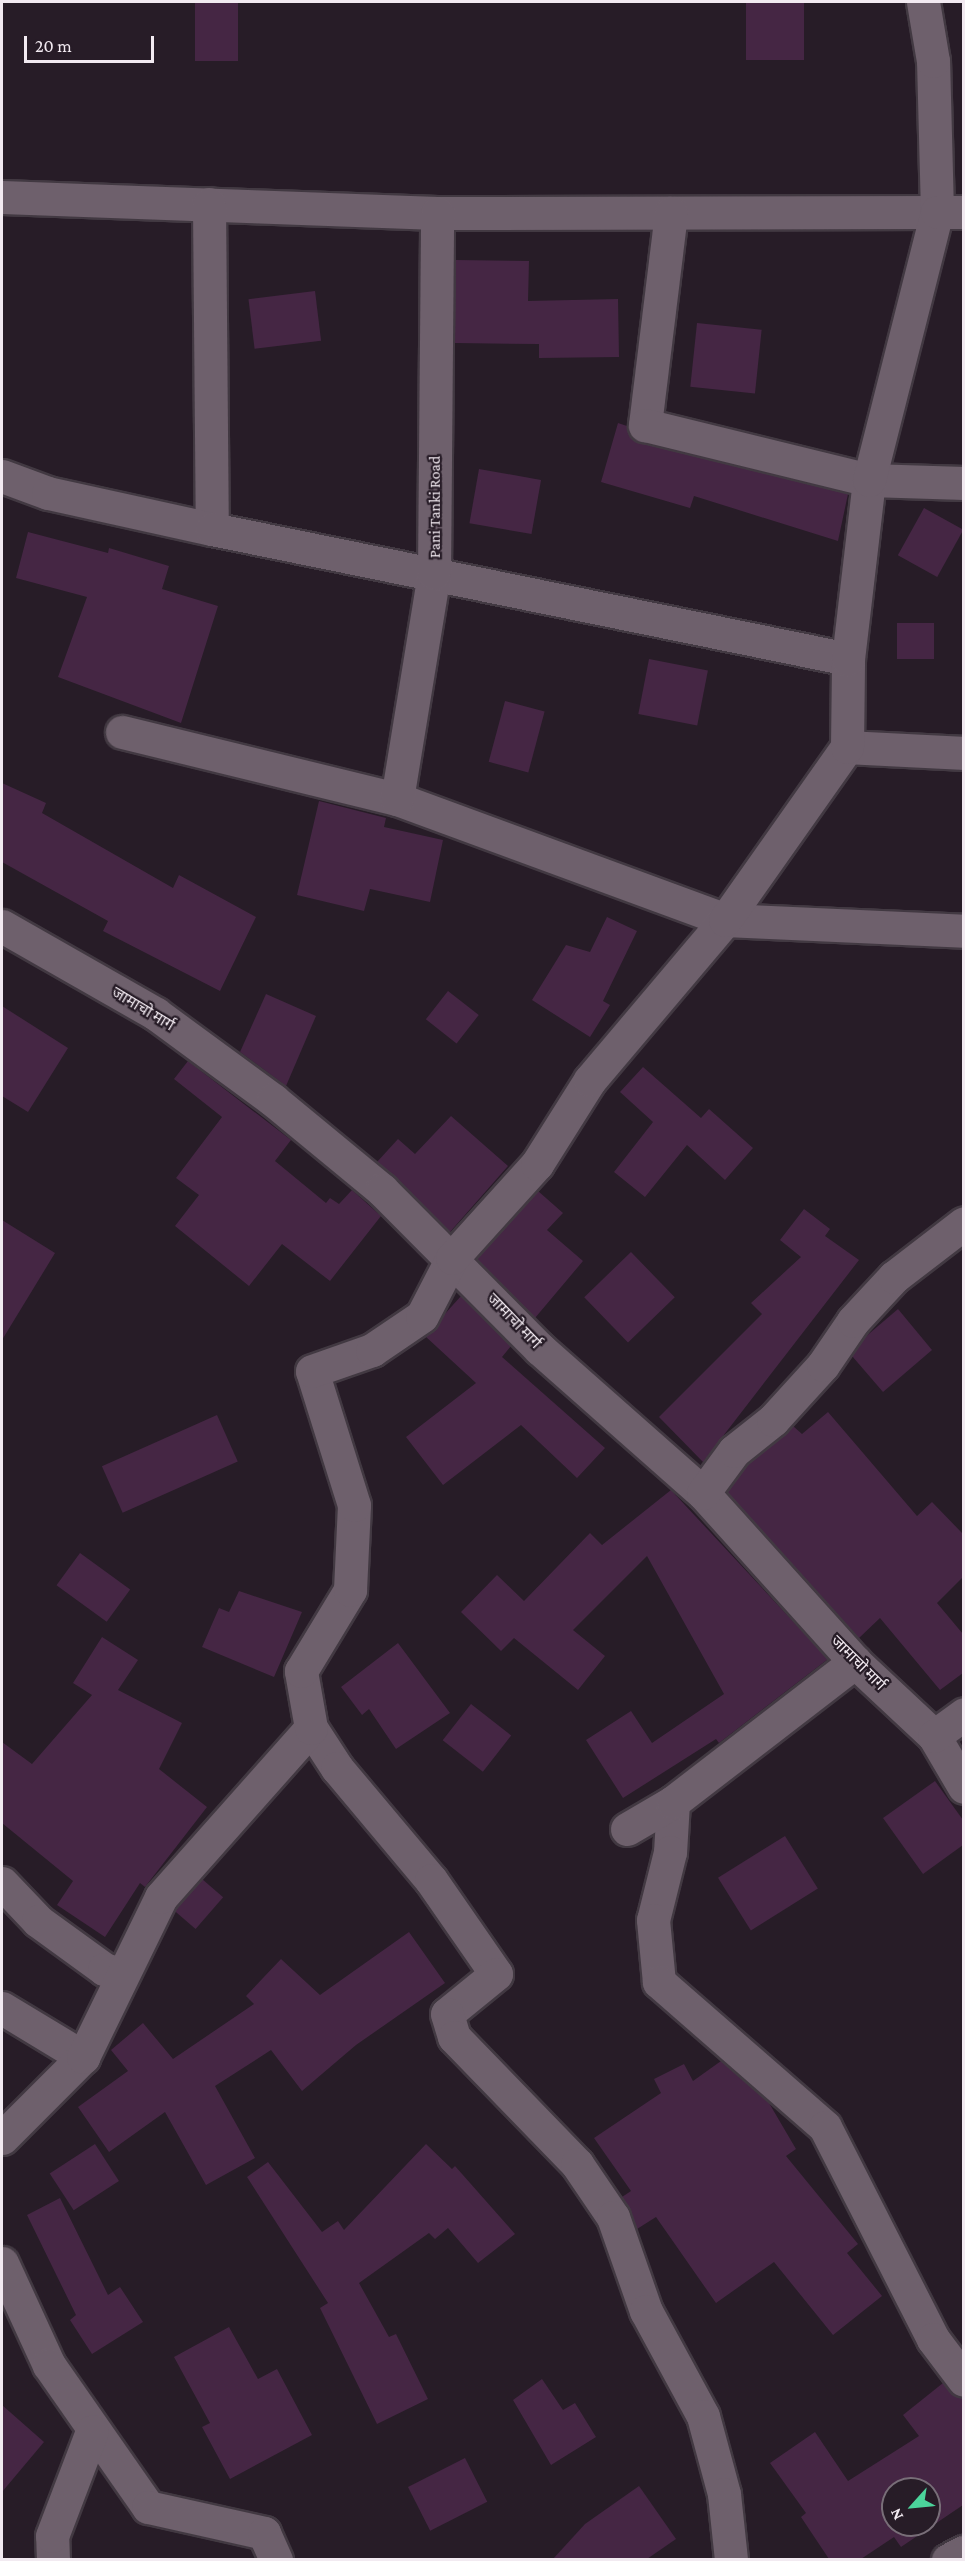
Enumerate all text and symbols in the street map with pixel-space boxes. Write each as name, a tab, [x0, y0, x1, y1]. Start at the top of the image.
scale bar	[27, 24, 158, 62]
text: 20 m	[35, 36, 72, 56]
street label: Pani Tanki Road	[425, 456, 445, 558]
street label: जामाचो मार्ग	[108, 983, 178, 1035]
street label: जामाचो मार्ग	[483, 1289, 545, 1353]
street label: जामाचो मार्ग	[827, 1632, 889, 1694]
north arrow	[881, 2477, 941, 2537]
text: N	[886, 2506, 906, 2523]

